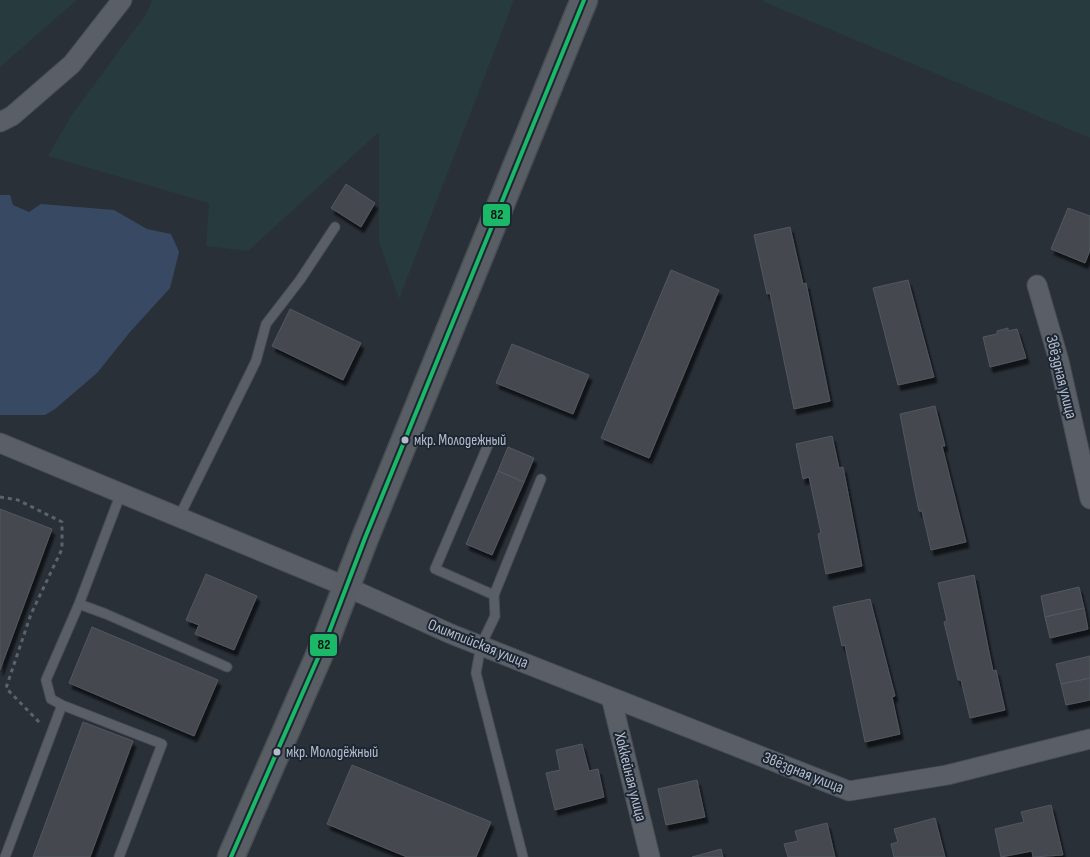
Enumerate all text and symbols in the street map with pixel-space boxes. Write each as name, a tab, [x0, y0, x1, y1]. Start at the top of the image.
line badge: 82	[482, 203, 511, 227]
text: 82	[491, 206, 503, 223]
street label: Звёздная улица	[1041, 333, 1081, 421]
place label: мкр. Молодежный	[414, 431, 506, 450]
marker: мкр. Молодежный	[400, 435, 410, 445]
street label: Олимпийская улица	[425, 615, 531, 673]
line badge: 82	[309, 633, 338, 657]
text: 82	[318, 636, 330, 653]
street label: Хоккейная улица	[610, 730, 650, 823]
place label: мкр. Молодёжный	[286, 743, 378, 762]
marker: мкр. Молодёжный	[272, 747, 282, 757]
street label: Звёздная улица	[760, 748, 846, 798]

